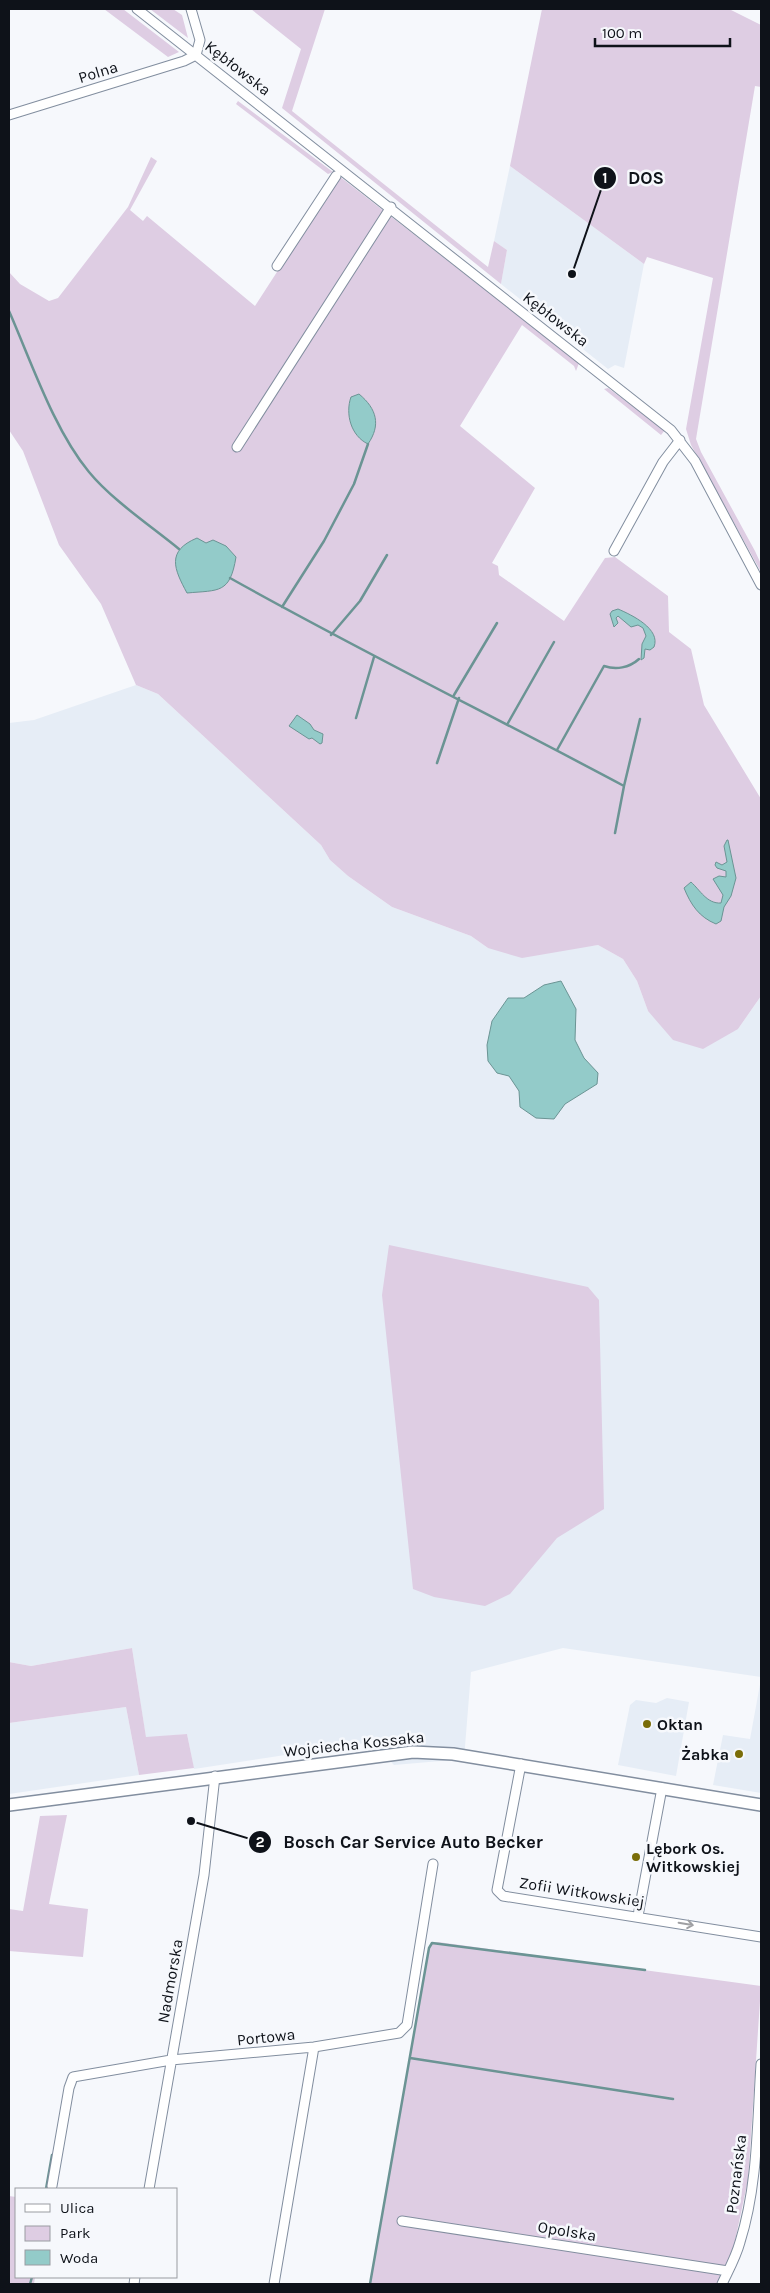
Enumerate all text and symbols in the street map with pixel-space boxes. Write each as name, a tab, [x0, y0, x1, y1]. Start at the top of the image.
scale bar	[595, 15, 730, 47]
text: 100 m	[602, 24, 642, 42]
street label: Kębłowska	[201, 36, 275, 100]
street label: Polna	[76, 57, 120, 87]
callout: DOS	[593, 162, 674, 195]
text: DOS	[628, 167, 664, 189]
text: 1	[602, 169, 608, 187]
street label: Kębłowska	[519, 287, 593, 351]
place label: Oktan	[657, 1715, 703, 1734]
marker: Oktan	[641, 1718, 653, 1730]
street label: Wojciecha Kossaka	[283, 1727, 425, 1761]
place label: Żabka	[681, 1745, 729, 1764]
marker: Żabka	[733, 1748, 745, 1760]
callout: Bosch Car Service Auto Becker	[248, 1825, 552, 1858]
text: Bosch Car Service Auto Becker	[283, 1831, 543, 1853]
text: 2	[255, 1833, 265, 1851]
place label: Lębork Os. Witkowskiej	[646, 1839, 740, 1876]
marker: Lębork Os. Witkowskiej	[630, 1851, 642, 1863]
street label: Zofii Witkowskiej	[518, 1873, 646, 1911]
one-way arrow	[678, 1920, 694, 1930]
street label: Nadmorska	[153, 1938, 187, 2024]
street label: Portowa	[236, 2024, 296, 2050]
street label: Poznańska	[722, 2133, 750, 2215]
legend	[15, 2188, 178, 2278]
text: Ulica	[60, 2199, 94, 2217]
street label: Opolska	[536, 2217, 598, 2245]
text: Park	[60, 2224, 90, 2242]
text: Woda	[60, 2249, 98, 2267]

